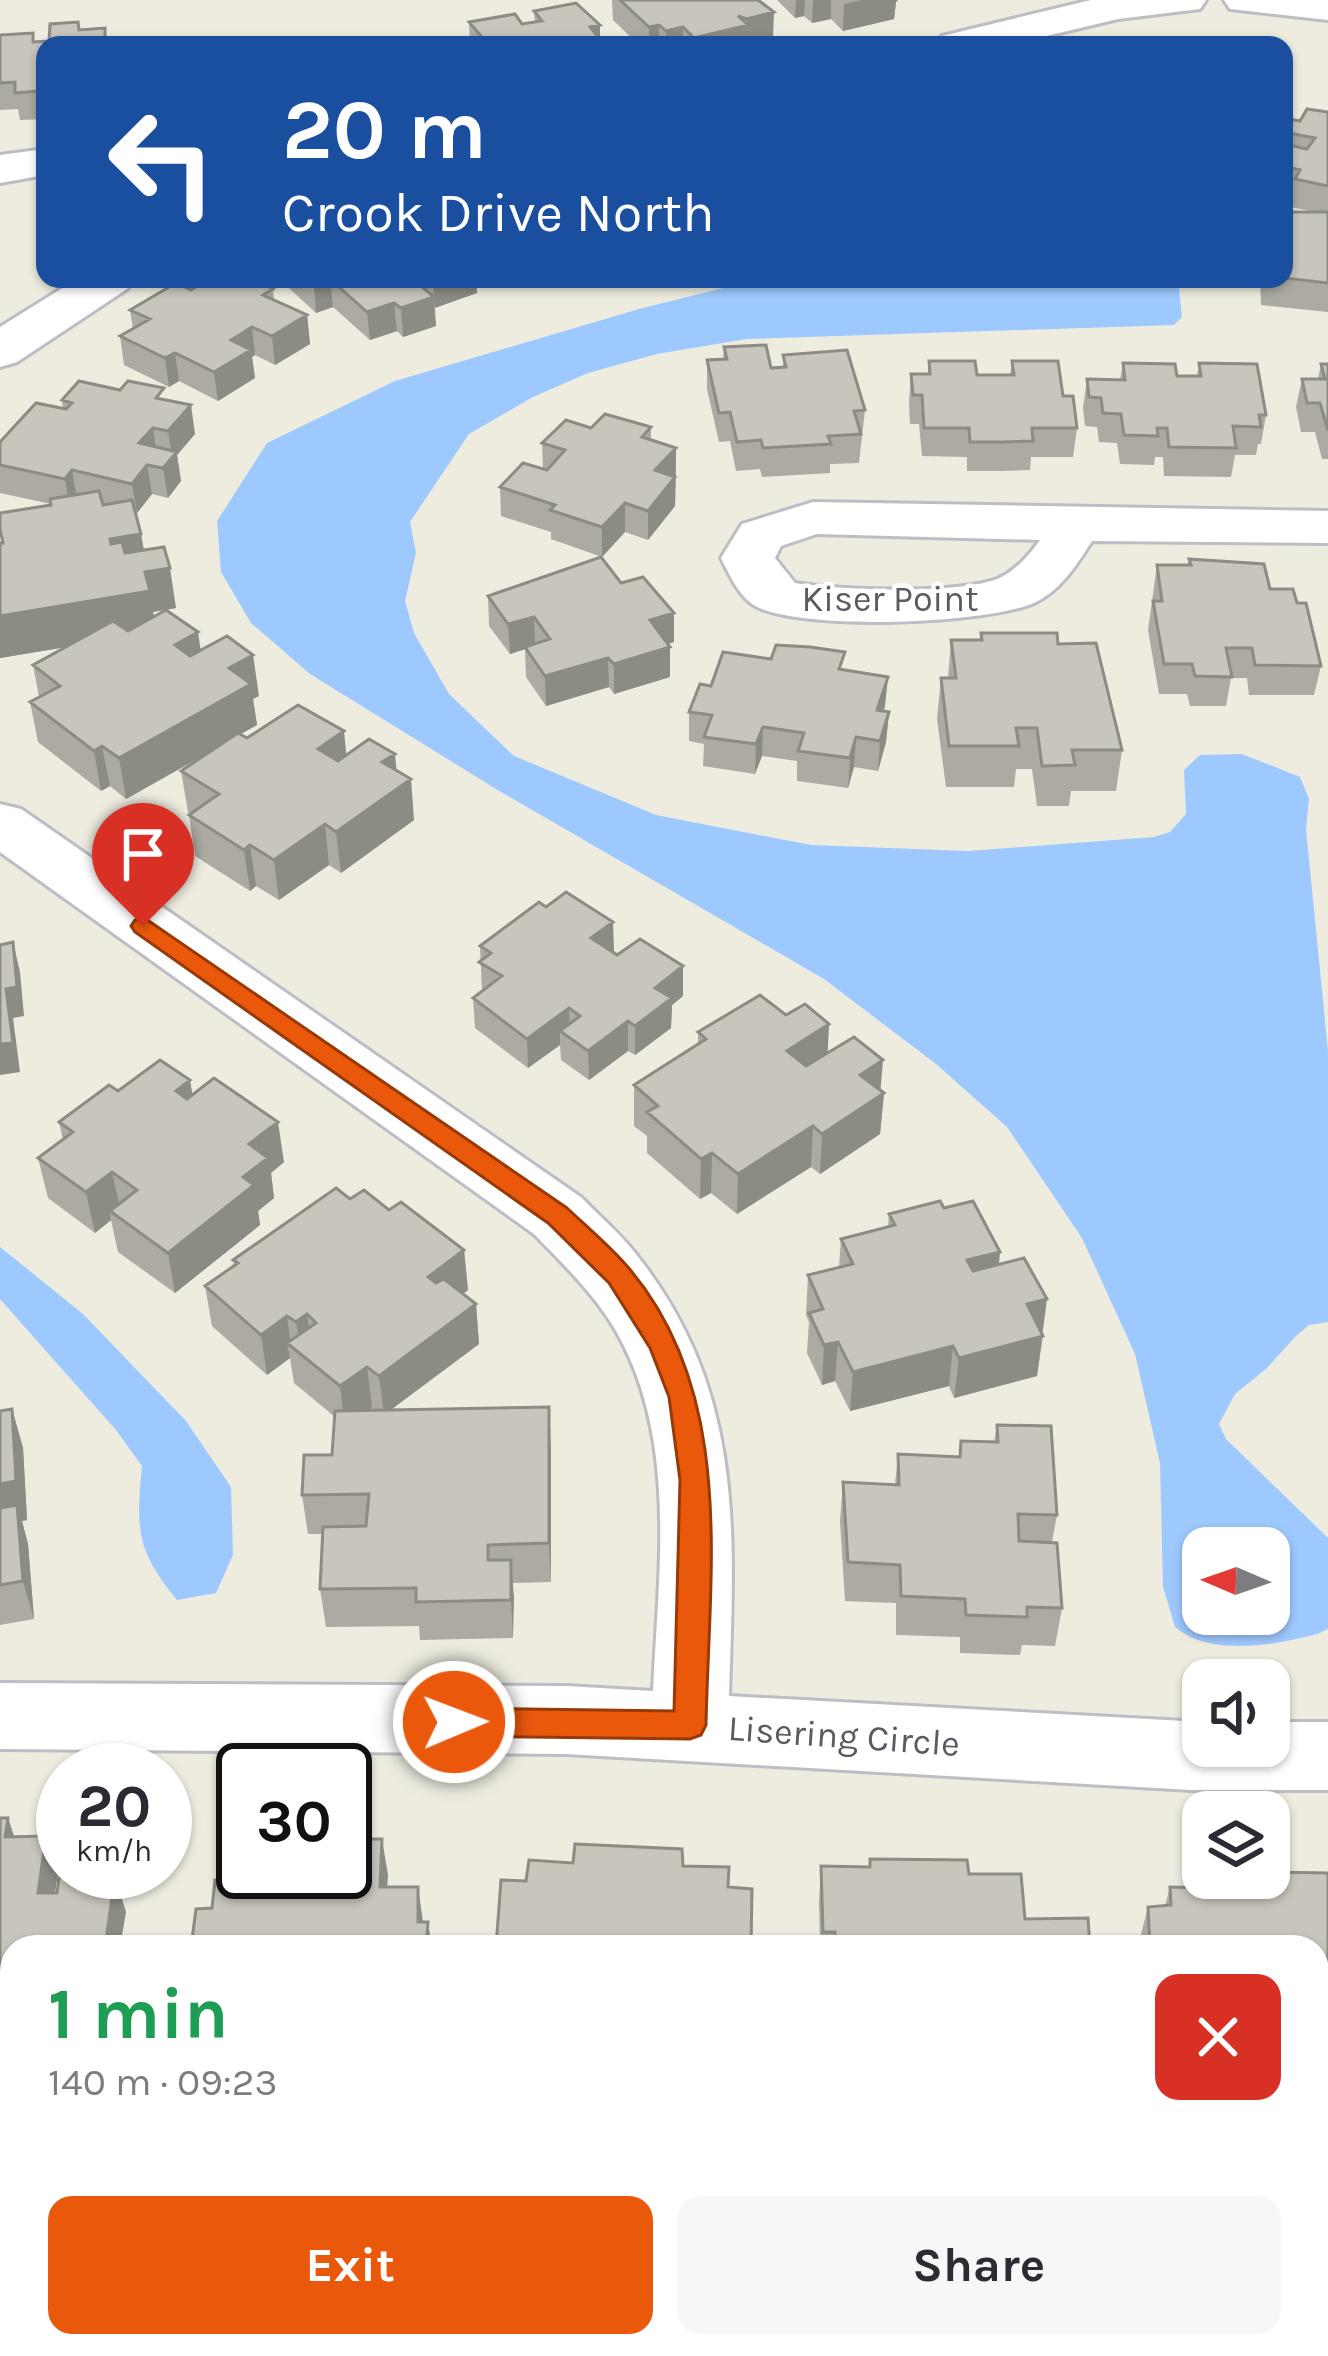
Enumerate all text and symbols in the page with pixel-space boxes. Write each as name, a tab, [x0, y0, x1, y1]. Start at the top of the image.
text: 20 m	[282, 81, 487, 179]
icon: left	[84, 84, 240, 240]
text: Crook Drive North	[282, 181, 715, 245]
street label: Kiser Point	[801, 578, 979, 620]
pin	[92, 803, 194, 926]
icon: arrive	[110, 821, 176, 887]
north arrow	[1182, 1527, 1290, 1635]
map controls	[1182, 1527, 1290, 1899]
position arrow	[391, 1659, 517, 1785]
button: sound	[1182, 1659, 1290, 1767]
street label: Lisering Circle	[727, 1707, 961, 1765]
speed limit sign: 30	[216, 1743, 372, 1899]
text: 20	[77, 1771, 151, 1841]
button: layers	[1182, 1791, 1290, 1899]
text: km/h	[76, 1833, 152, 1869]
text: 1 min	[48, 1972, 229, 2056]
button: close	[1155, 1974, 1281, 2100]
text: 140 m · 09:23	[48, 2059, 277, 2105]
button: Exit	[48, 2196, 653, 2334]
button: Share	[677, 2196, 1281, 2334]

